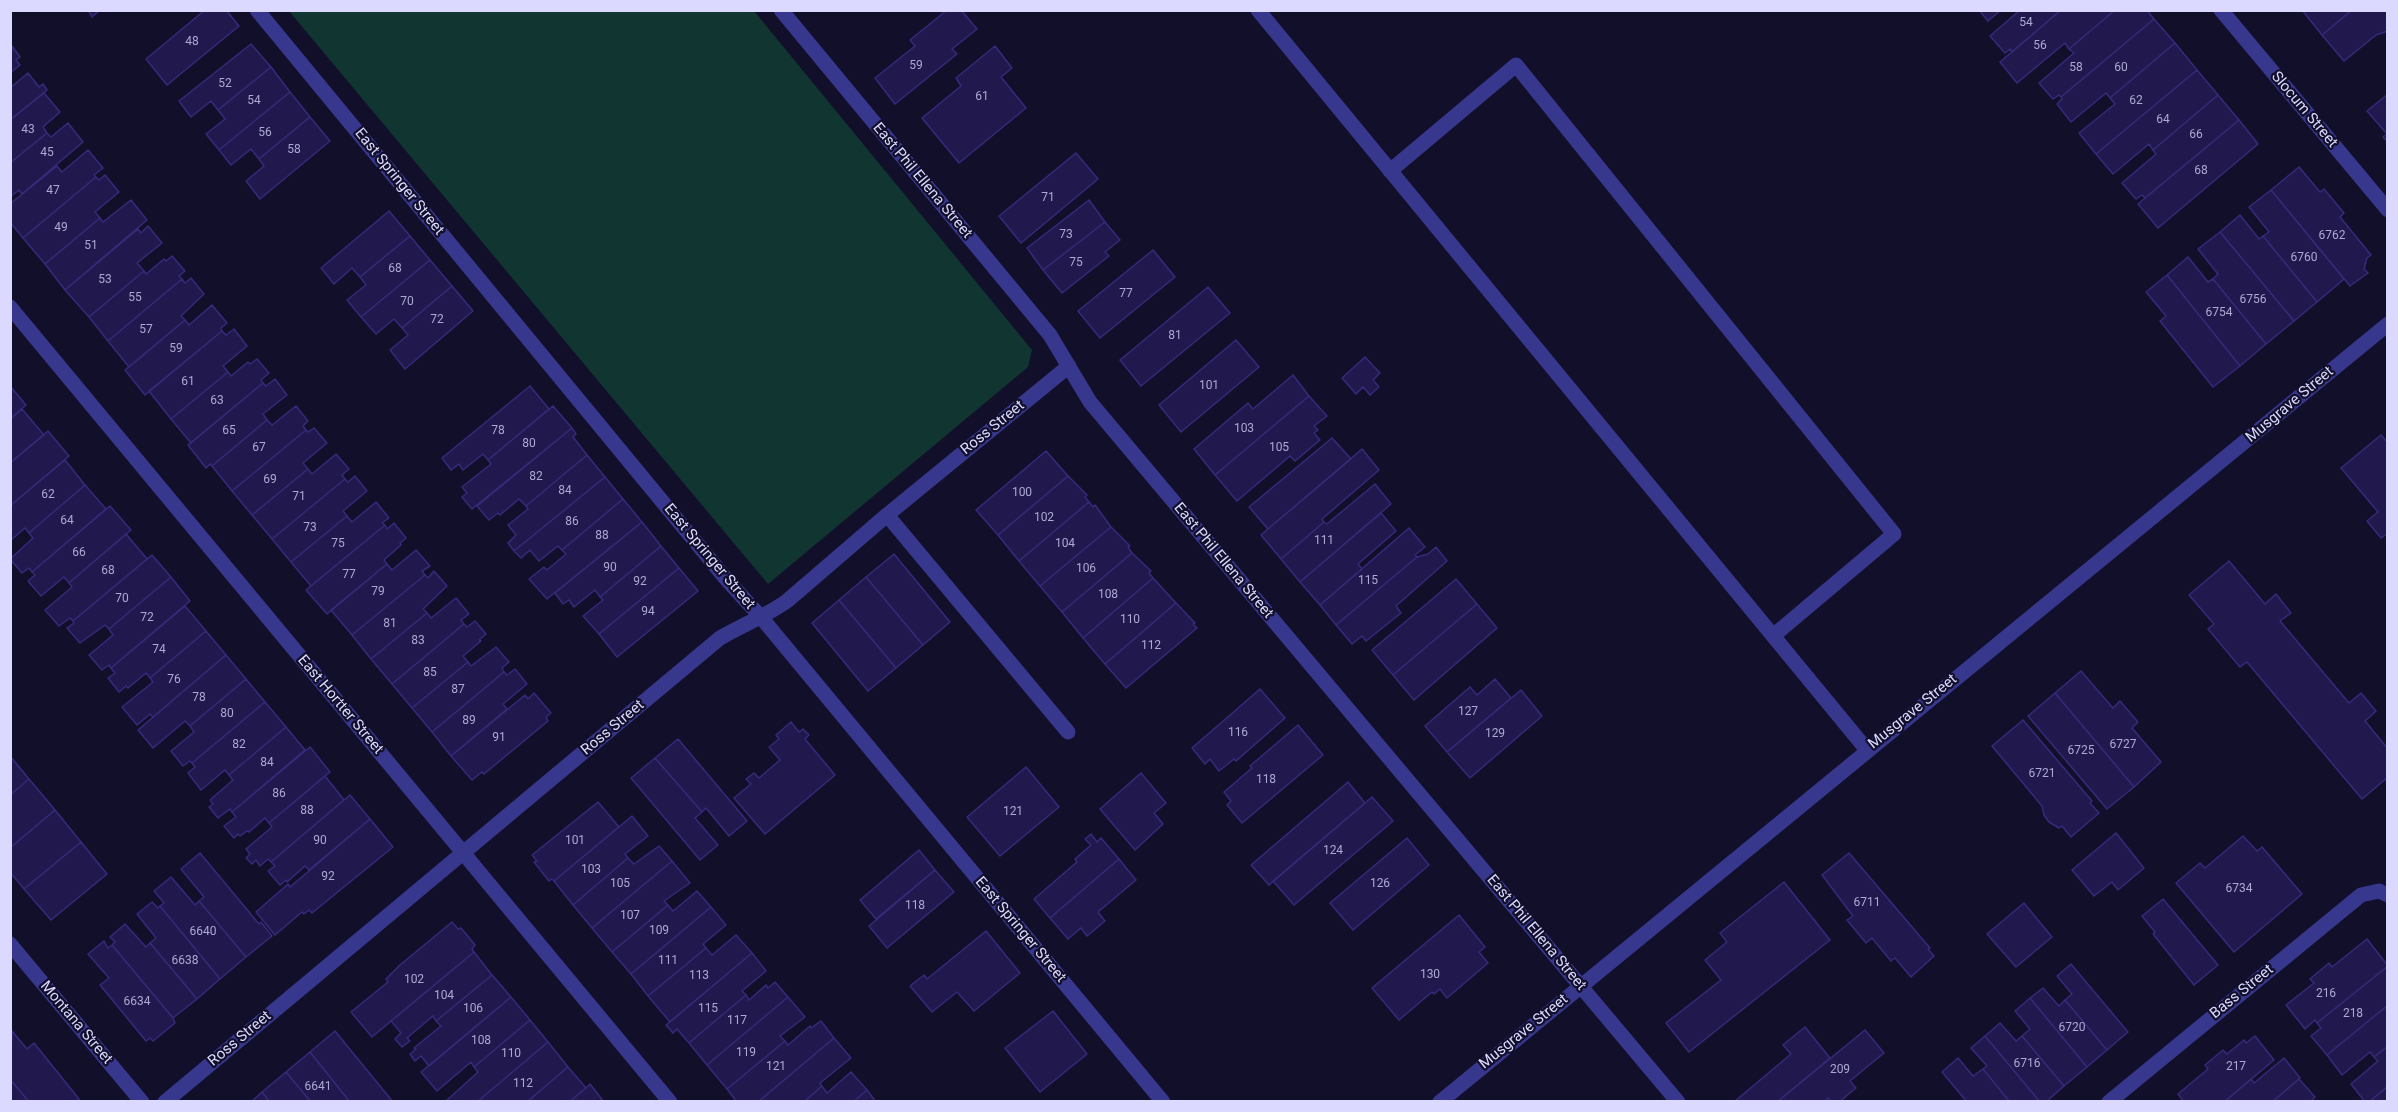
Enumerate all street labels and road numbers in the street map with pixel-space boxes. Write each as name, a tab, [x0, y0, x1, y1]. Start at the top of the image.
street label: Slocum Street	[2267, 68, 2341, 152]
street label: East Phil Ellena Street	[868, 120, 976, 242]
street label: East Springer Street	[350, 125, 448, 239]
street label: Musgrave Street	[2243, 363, 2337, 447]
street label: Ross Street	[958, 397, 1028, 459]
street label: East Phil Ellena Street	[1169, 500, 1277, 622]
street label: East Springer Street	[660, 501, 758, 613]
street label: East Hortter Street	[293, 652, 387, 758]
street label: Musgrave Street	[1865, 671, 1961, 753]
street label: Ross Street	[578, 696, 648, 760]
street label: East Phil Ellena Street	[1482, 872, 1590, 994]
street label: East Springer Street	[971, 874, 1069, 986]
street label: Bass Street	[2207, 961, 2277, 1023]
street label: Montana Street	[36, 978, 116, 1068]
street label: Musgrave Street	[1476, 991, 1572, 1073]
street label: Ross Street	[205, 1007, 275, 1071]

